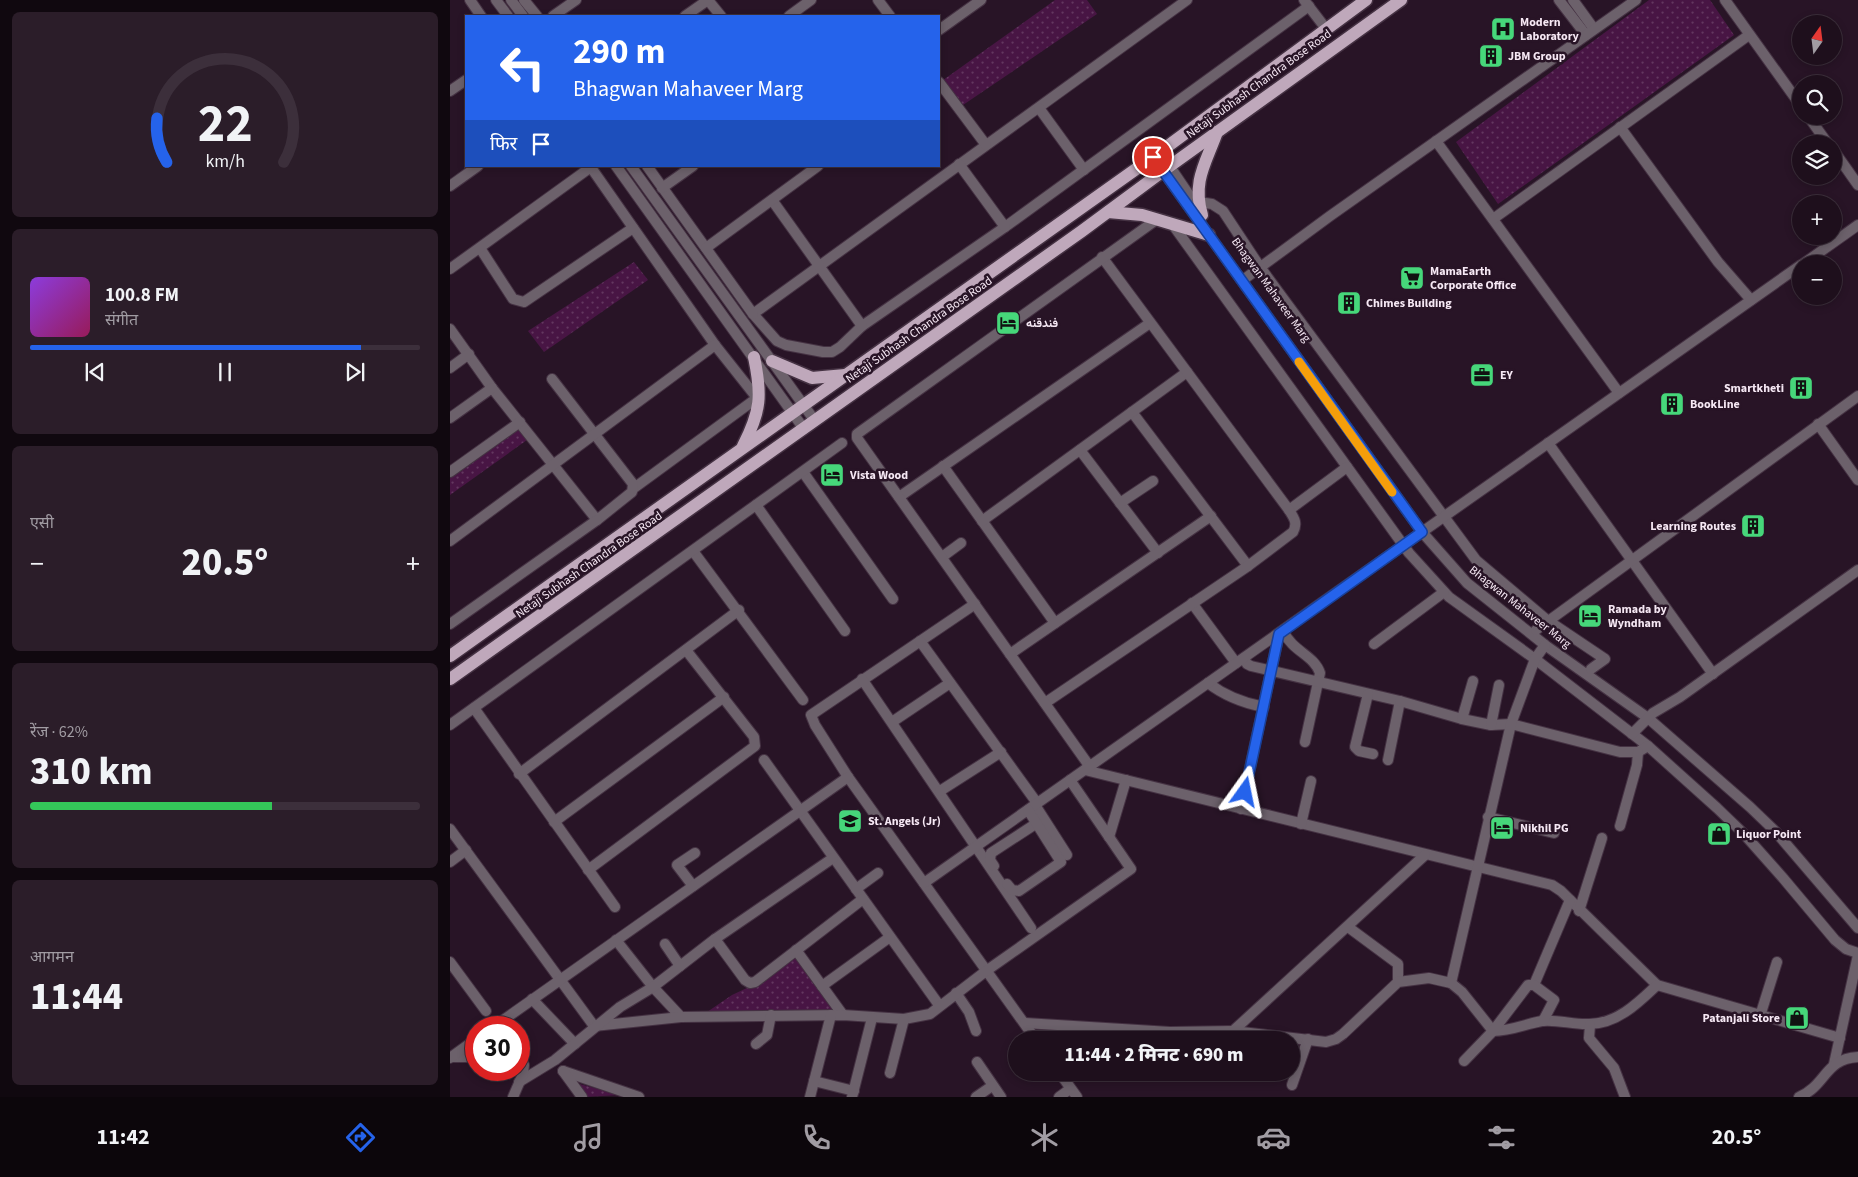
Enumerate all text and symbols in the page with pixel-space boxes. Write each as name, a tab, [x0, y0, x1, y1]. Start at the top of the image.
place label: Modern Laboratory	[1520, 14, 1580, 45]
north arrow	[1792, 15, 1842, 65]
map controls	[1792, 15, 1842, 305]
hospital icon: Modern Laboratory	[1490, 16, 1516, 42]
street label: Netaji Subhash Chandra Bose Road	[1183, 26, 1335, 142]
text: 290 m	[573, 27, 665, 77]
icon: left	[490, 35, 555, 100]
building icon: JBM Group	[1478, 43, 1504, 69]
place label: JBM Group	[1508, 48, 1566, 65]
text: Bhagwan Mahaveer Marg	[573, 73, 803, 105]
button: search	[1792, 75, 1842, 125]
text: 22	[198, 88, 252, 162]
icon: arrive	[527, 130, 555, 158]
text: फिर	[490, 131, 517, 158]
button: layers	[1792, 135, 1842, 185]
pin	[1132, 136, 1174, 178]
icon: arrive	[1139, 143, 1167, 171]
text: km/h	[205, 149, 245, 174]
button: +	[1792, 195, 1842, 245]
street label: Bhagwan Mahaveer Marg	[1227, 234, 1315, 346]
button: −	[1792, 255, 1842, 305]
place label: MamaEarth Corporate Office	[1430, 263, 1516, 294]
supermarket icon: MamaEarth Corporate Office	[1399, 265, 1425, 291]
street label: Netaji Subhash Chandra Bose Road	[842, 273, 996, 387]
text: 100.8 FM	[105, 282, 179, 309]
building icon: Chimes Building	[1336, 290, 1362, 316]
place label: Chimes Building	[1366, 295, 1452, 312]
text: संगीत	[105, 309, 138, 331]
hotel icon: فندقنه	[995, 310, 1021, 336]
place label: فندقنه	[1026, 315, 1059, 332]
icon: previous	[81, 358, 109, 386]
icon: pause	[211, 358, 239, 386]
icon: next	[341, 358, 369, 386]
office icon: EY	[1469, 362, 1495, 388]
place label: EY	[1500, 367, 1514, 384]
building icon: Smartkheti	[1788, 375, 1814, 401]
place label: Smartkheti	[1724, 380, 1784, 397]
building icon: BookLine	[1659, 391, 1685, 417]
place label: BookLine	[1690, 396, 1740, 413]
hotel icon: Vista Wood	[819, 462, 845, 488]
place label: Vista Wood	[849, 467, 908, 484]
street label: Netaji Subhash Chandra Bose Road	[512, 508, 666, 622]
text: एसी	[30, 512, 54, 534]
building icon: Learning Routes	[1740, 513, 1766, 539]
place label: Learning Routes	[1650, 518, 1736, 535]
text: 20.5°	[182, 536, 268, 590]
text: −	[30, 544, 44, 584]
text: +	[406, 544, 420, 584]
street label: Bhagwan Mahaveer Marg	[1465, 562, 1575, 652]
place label: Ramada by Wyndham	[1608, 601, 1668, 632]
hotel icon: Ramada by Wyndham	[1577, 603, 1603, 629]
text: रेंज · 62%	[30, 721, 88, 743]
text: 310 km	[30, 745, 152, 799]
position arrow	[1218, 765, 1270, 817]
school or university icon: St. Angels (Jr)	[837, 808, 863, 834]
place label: St. Angels (Jr)	[868, 813, 941, 830]
hotel icon: Nikhil PG	[1489, 815, 1515, 841]
place label: Nikhil PG	[1520, 820, 1569, 837]
shop icon: Liquor Point	[1706, 821, 1732, 847]
place label: Liquor Point	[1736, 826, 1802, 843]
text: आगमन	[30, 946, 74, 968]
text: 11:44	[30, 970, 123, 1024]
shop icon: Patanjali Store	[1784, 1005, 1810, 1031]
place label: Patanjali Store	[1703, 1010, 1780, 1027]
speed limit sign: 30	[465, 1016, 530, 1081]
text: 11:44 · 2 मिनट · 690 m	[1065, 1042, 1243, 1069]
icon: directions	[343, 1120, 378, 1155]
icon: music	[571, 1120, 606, 1155]
icon: phone	[799, 1120, 834, 1155]
icon: climate	[1027, 1120, 1062, 1155]
icon: car	[1256, 1120, 1291, 1155]
icon: filters	[1484, 1120, 1519, 1155]
text: 11:42	[97, 1121, 150, 1153]
text: 20.5°	[1712, 1121, 1761, 1153]

